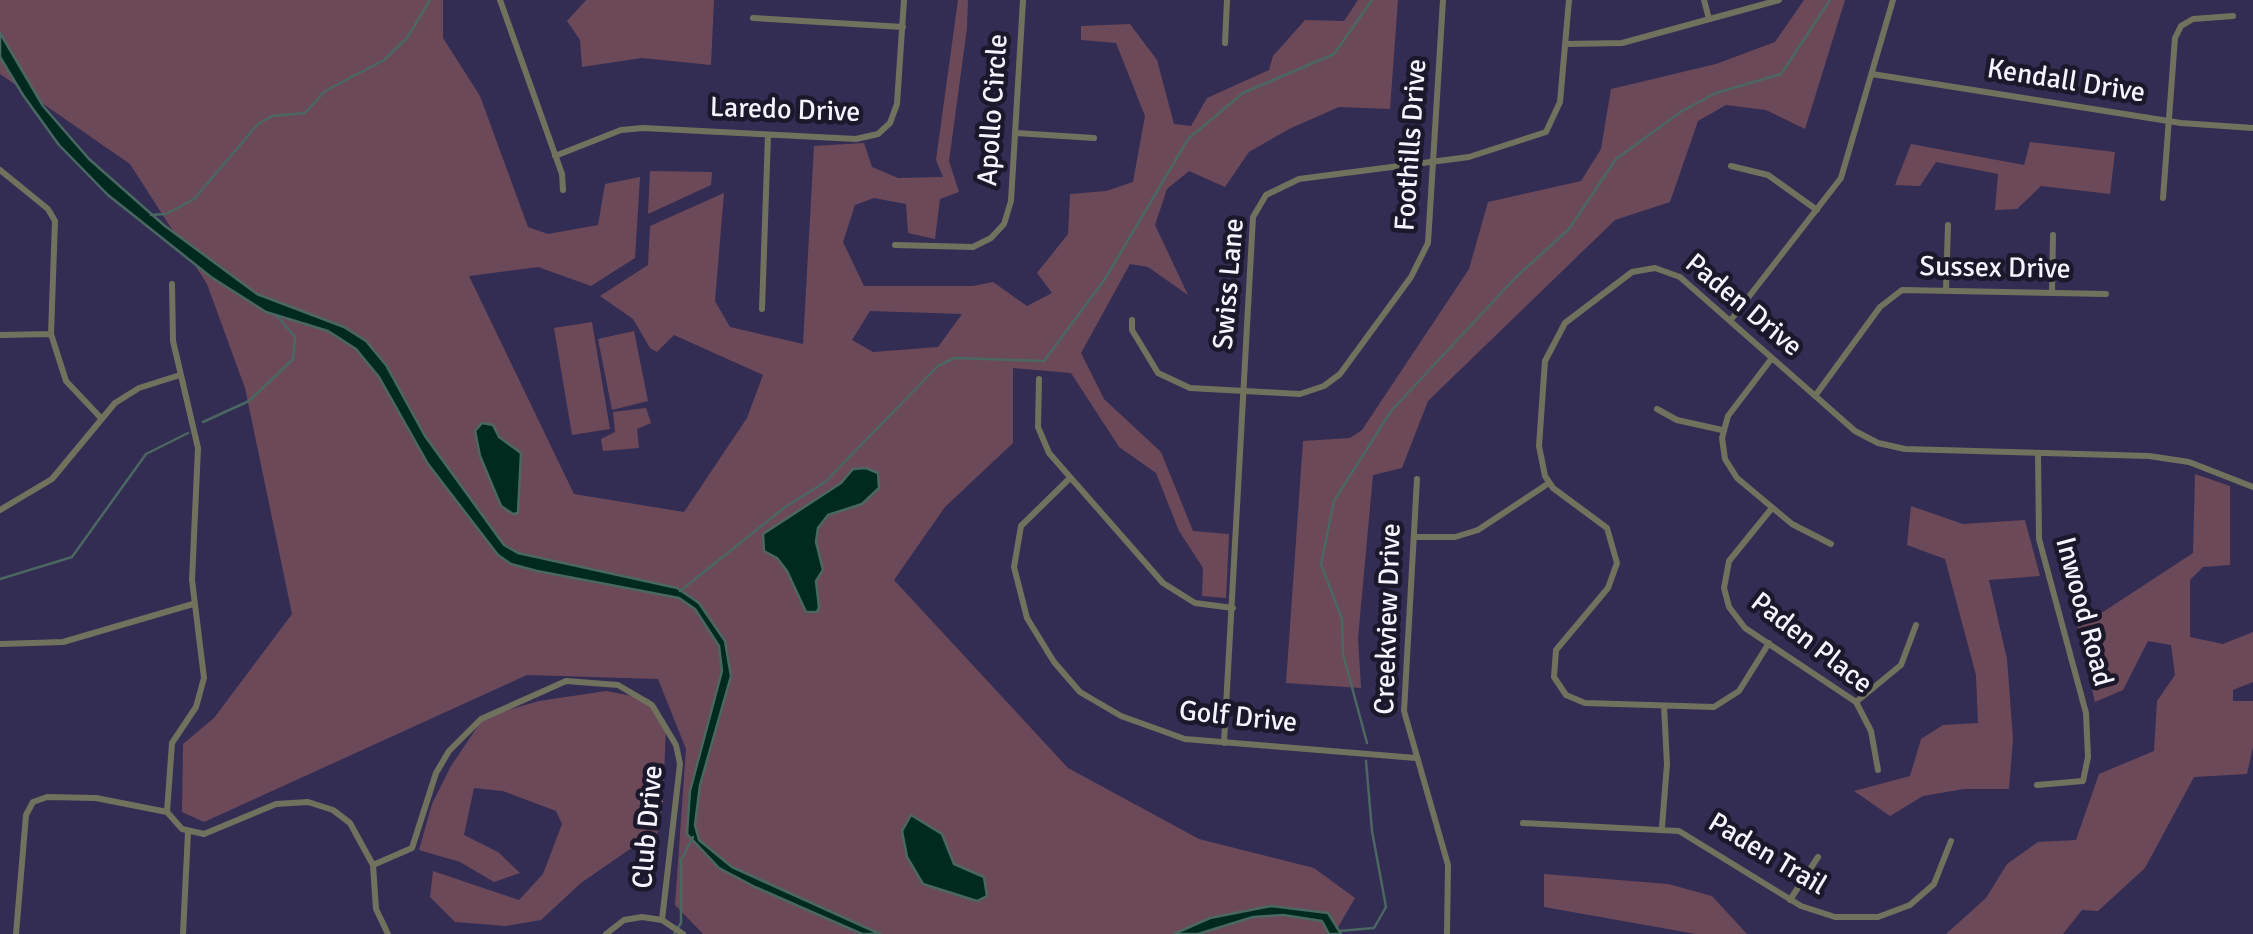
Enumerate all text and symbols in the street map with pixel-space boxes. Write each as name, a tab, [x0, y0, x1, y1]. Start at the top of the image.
street label: Apollo Circle	[972, 33, 1016, 187]
street label: Kendall Drive	[1985, 53, 2147, 111]
street label: Foothills Drive	[1389, 58, 1435, 232]
street label: Laredo Drive	[709, 92, 861, 130]
street label: Swiss Lane	[1208, 217, 1252, 351]
street label: Paden Drive	[1678, 247, 1808, 365]
street label: Sussex Drive	[1919, 251, 2071, 287]
street label: Creekview Drive	[1369, 523, 1409, 715]
street label: Inwood Road	[2047, 534, 2119, 690]
street label: Paden Place	[1744, 586, 1878, 702]
street label: Golf Drive	[1177, 695, 1299, 741]
street label: Club Drive	[627, 764, 671, 890]
street label: Paden Trail	[1702, 807, 1832, 903]

